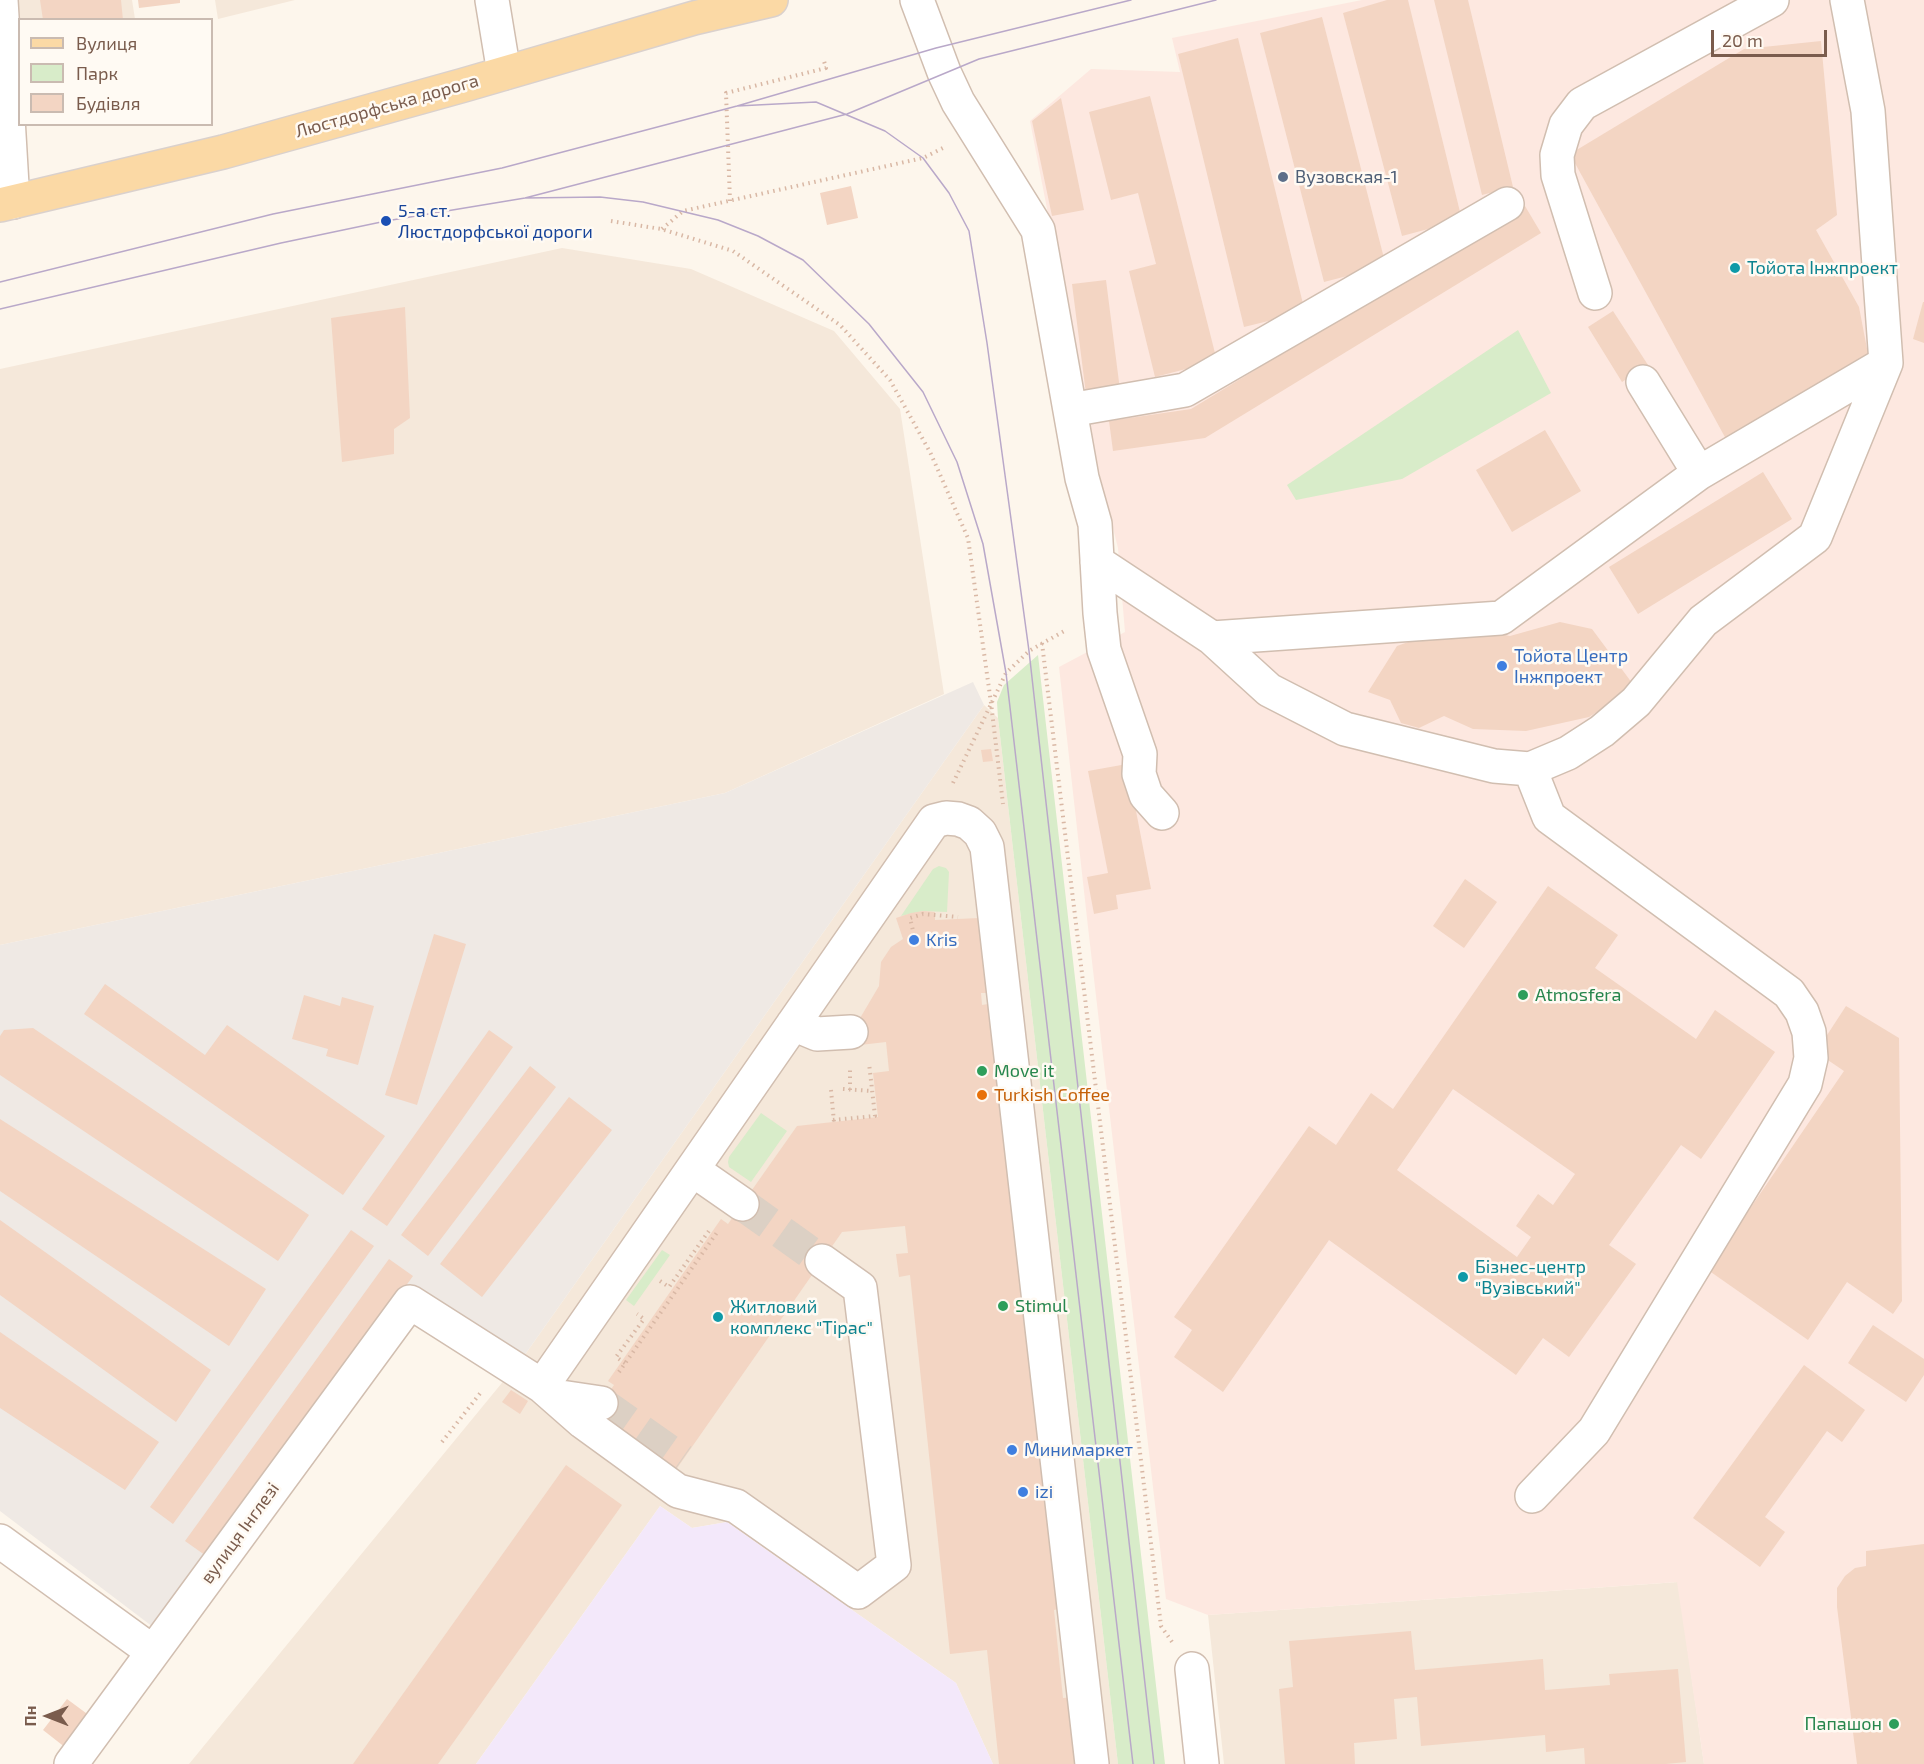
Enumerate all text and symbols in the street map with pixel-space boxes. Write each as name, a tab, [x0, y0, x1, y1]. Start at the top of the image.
legend	[18, 18, 213, 126]
scale bar	[1714, 18, 1830, 56]
text: 20 m	[1722, 29, 1763, 51]
text: Вулиця	[76, 32, 137, 54]
text: Парк	[76, 62, 118, 84]
street label: Люстдорфська дорога	[293, 70, 481, 142]
text: Будівля	[76, 92, 140, 114]
place label: Вузовская-1	[1295, 166, 1398, 188]
marker: Вузовская-1	[1276, 170, 1290, 184]
place label: 5-а ст. Люстдорфської дороги	[398, 200, 593, 242]
marker: 5-а ст. Люстдорфської дороги	[379, 214, 393, 228]
place label: Тойота Інжпроект	[1747, 257, 1898, 279]
marker: Тойота Інжпроект	[1728, 261, 1742, 275]
place label: Тойота Центр Інжпроект	[1514, 645, 1628, 688]
marker: Тойота Центр Інжпроект	[1495, 659, 1509, 673]
place label: Kris	[926, 929, 957, 951]
marker: Kris	[907, 933, 921, 947]
place label: Atmosfera	[1535, 984, 1621, 1006]
marker: Atmosfera	[1516, 988, 1530, 1002]
place label: Move it	[994, 1060, 1054, 1082]
marker: Move it	[975, 1064, 989, 1078]
place label: Turkish Coffee	[994, 1084, 1110, 1106]
marker: Turkish Coffee	[975, 1088, 989, 1102]
place label: Бізнес-центр "Вузівський"	[1475, 1256, 1586, 1298]
marker: Бізнес-центр "Вузівський"	[1456, 1270, 1470, 1284]
place label: Stimul	[1015, 1295, 1068, 1317]
place label: Житловий комплекс "Тірас"	[730, 1296, 873, 1338]
marker: Stimul	[996, 1299, 1010, 1313]
marker: Житловий комплекс "Тірас"	[711, 1310, 725, 1324]
place label: Минимаркет	[1024, 1439, 1133, 1461]
marker: Минимаркет	[1005, 1443, 1019, 1457]
street label: вулиця Інглезі	[196, 1478, 284, 1588]
place label: izi	[1035, 1481, 1053, 1503]
marker: izi	[1016, 1485, 1030, 1499]
north arrow	[18, 1686, 78, 1746]
text: Пн	[20, 1706, 39, 1726]
place label: Папашон	[1804, 1713, 1882, 1735]
marker: Папашон	[1887, 1717, 1901, 1731]

